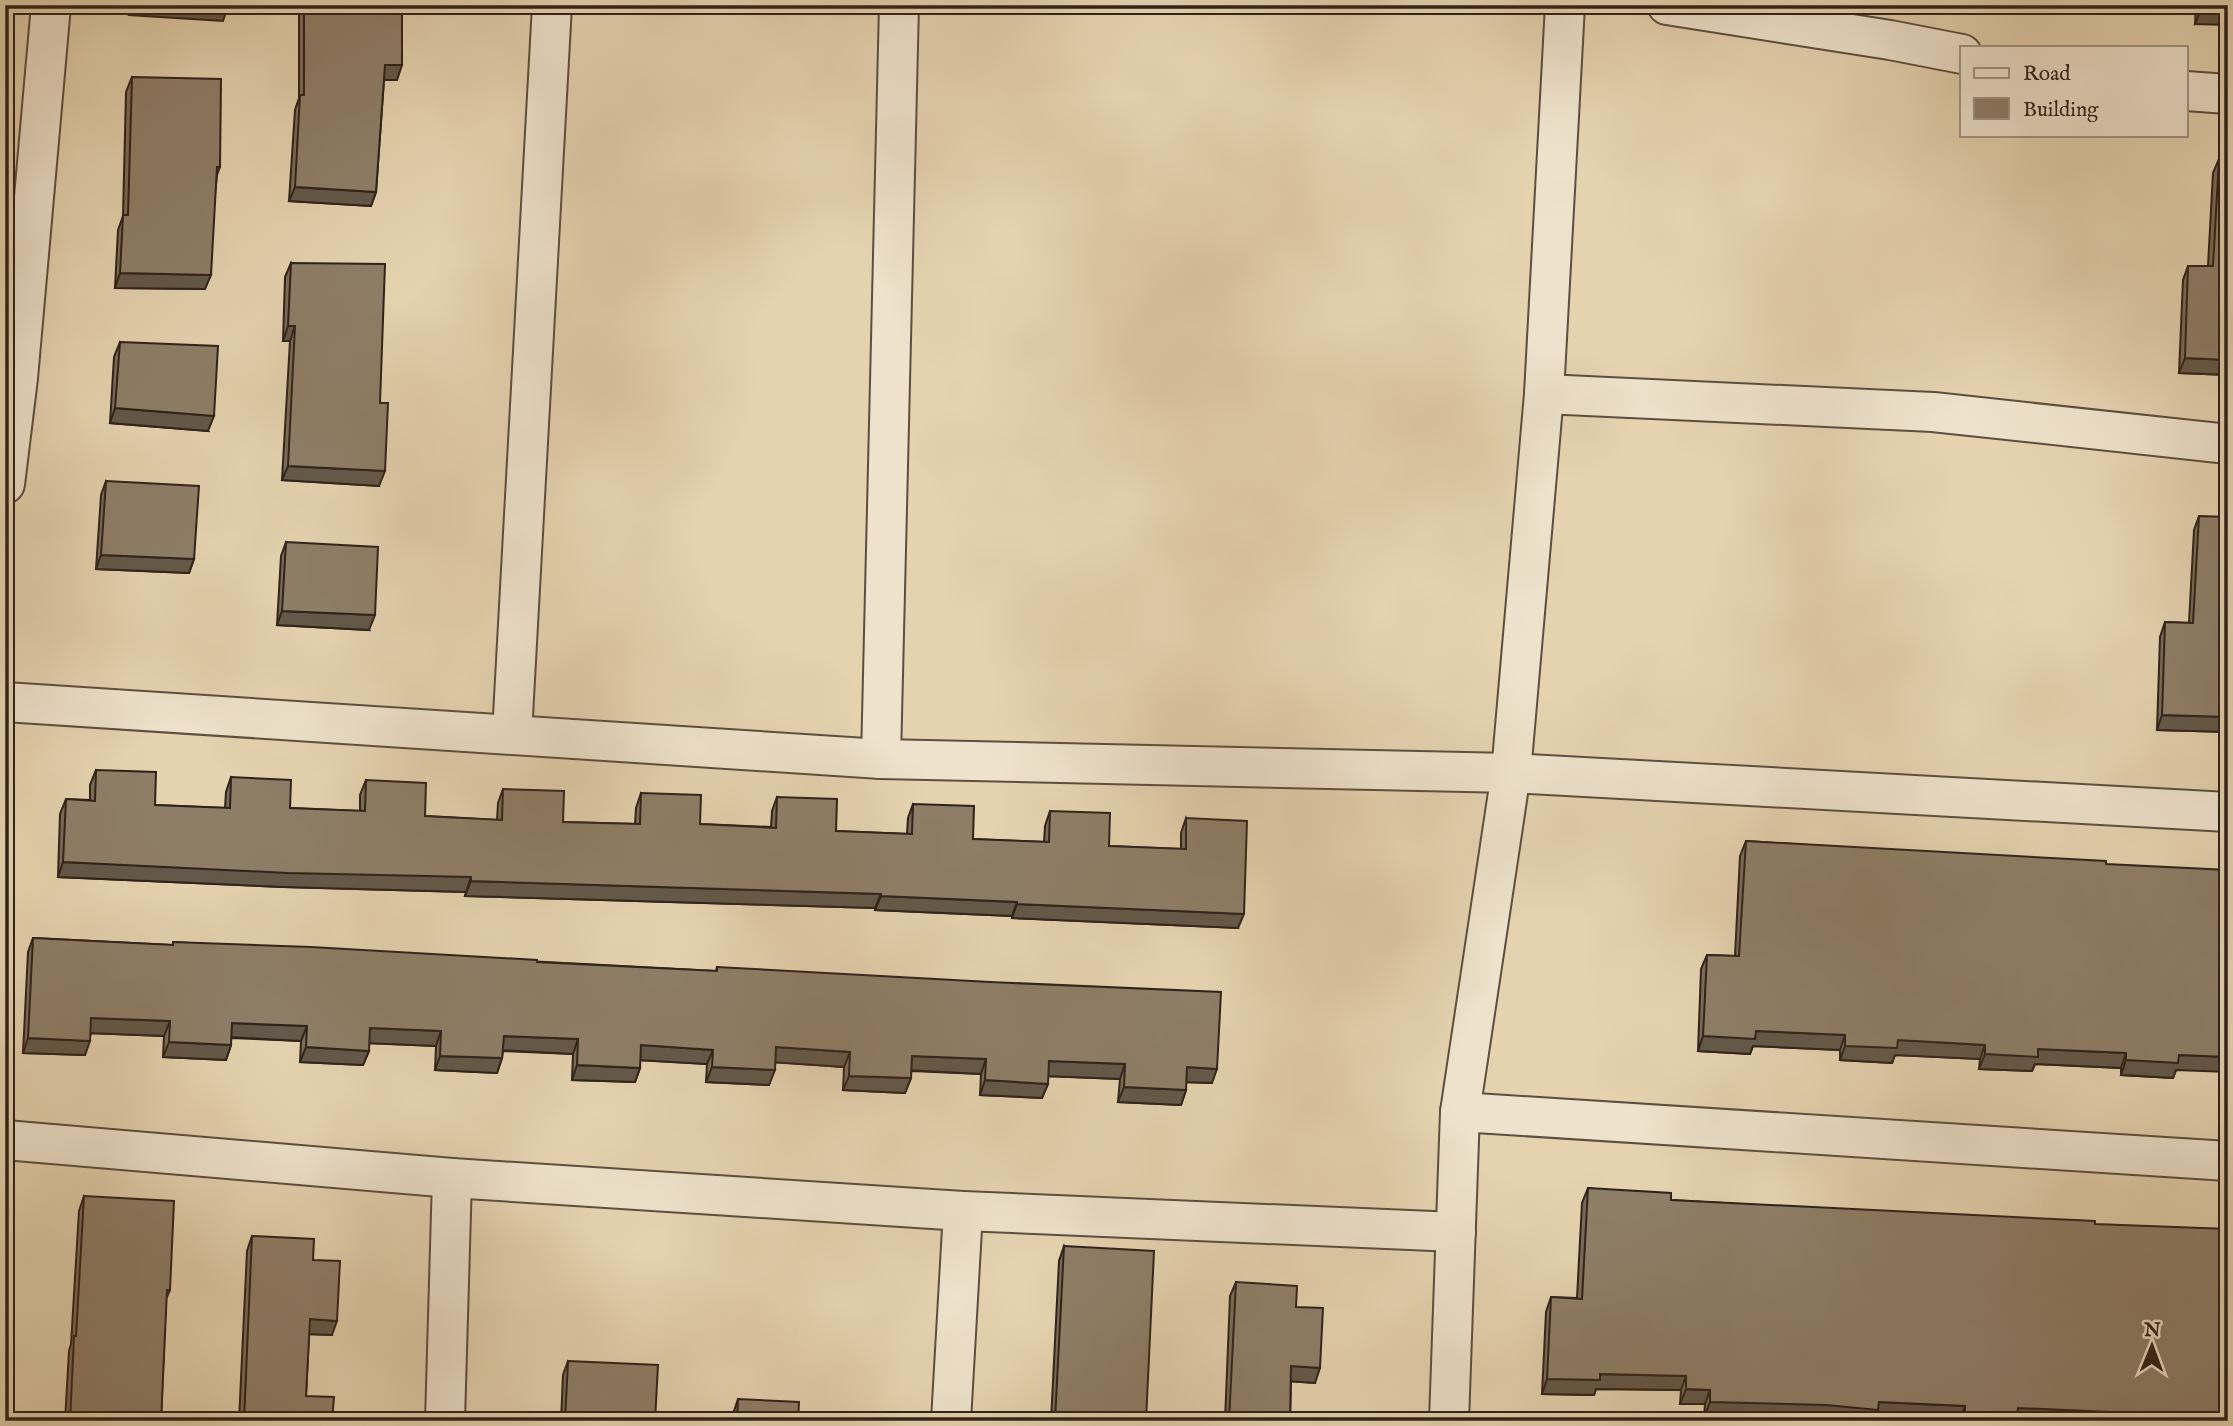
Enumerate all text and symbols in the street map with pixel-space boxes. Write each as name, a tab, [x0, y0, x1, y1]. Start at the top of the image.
legend	[1960, 46, 2188, 136]
text: Road	[2023, 61, 2071, 88]
text: Building	[2023, 97, 2099, 124]
north arrow	[2118, 1310, 2188, 1380]
text: N	[2143, 1319, 2161, 1343]

